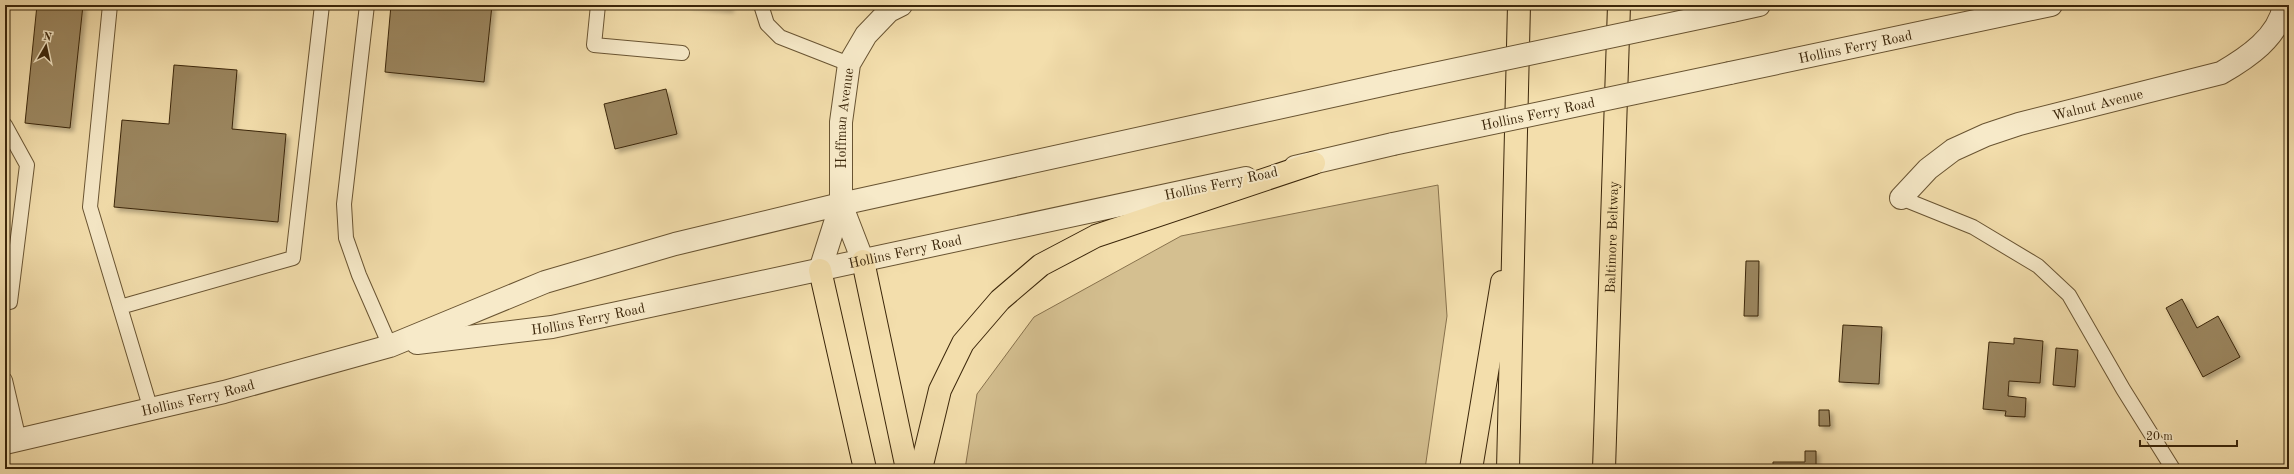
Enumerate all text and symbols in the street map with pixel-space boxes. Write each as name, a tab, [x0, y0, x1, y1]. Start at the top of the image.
north arrow	[26, 26, 66, 66]
street label: Hollins Ferry Road	[1797, 29, 1914, 66]
text: N	[42, 32, 53, 44]
street label: Hoffman Avenue	[835, 67, 856, 169]
street label: Walnut Avenue	[2051, 87, 2144, 123]
street label: Hollins Ferry Road	[1480, 96, 1596, 133]
street label: Hollins Ferry Road	[1163, 165, 1279, 203]
street label: Baltimore Beltway	[1604, 180, 1621, 294]
street label: Hollins Ferry Road	[847, 233, 963, 271]
street label: Hollins Ferry Road	[531, 301, 647, 337]
street label: Hollins Ferry Road	[140, 378, 256, 419]
scale bar	[2140, 422, 2237, 448]
text: 20 m	[2146, 431, 2173, 443]

